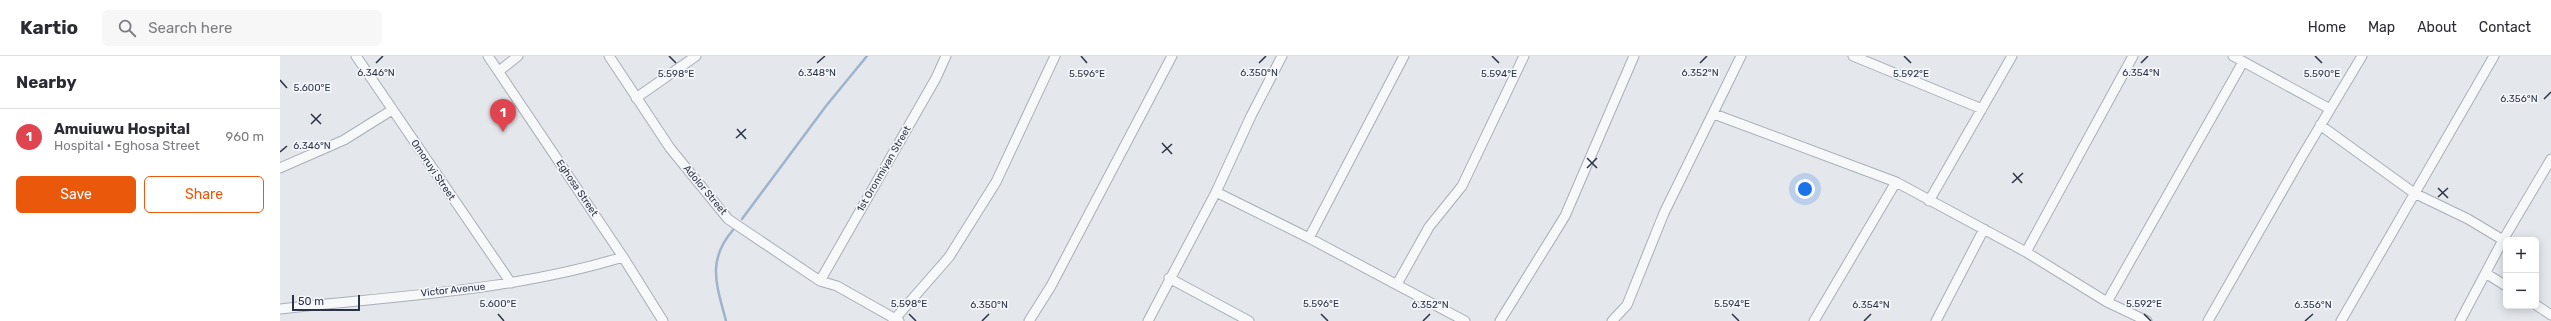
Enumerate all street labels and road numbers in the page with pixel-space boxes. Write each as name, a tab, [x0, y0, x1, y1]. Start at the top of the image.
street label: 1st Oronmiyan Street	[854, 124, 914, 214]
street label: Omoruyi Street	[408, 137, 458, 203]
street label: Eghosa Street	[554, 157, 600, 219]
street label: Adolor Street	[681, 163, 729, 217]
street label: Victor Avenue	[420, 281, 486, 299]

